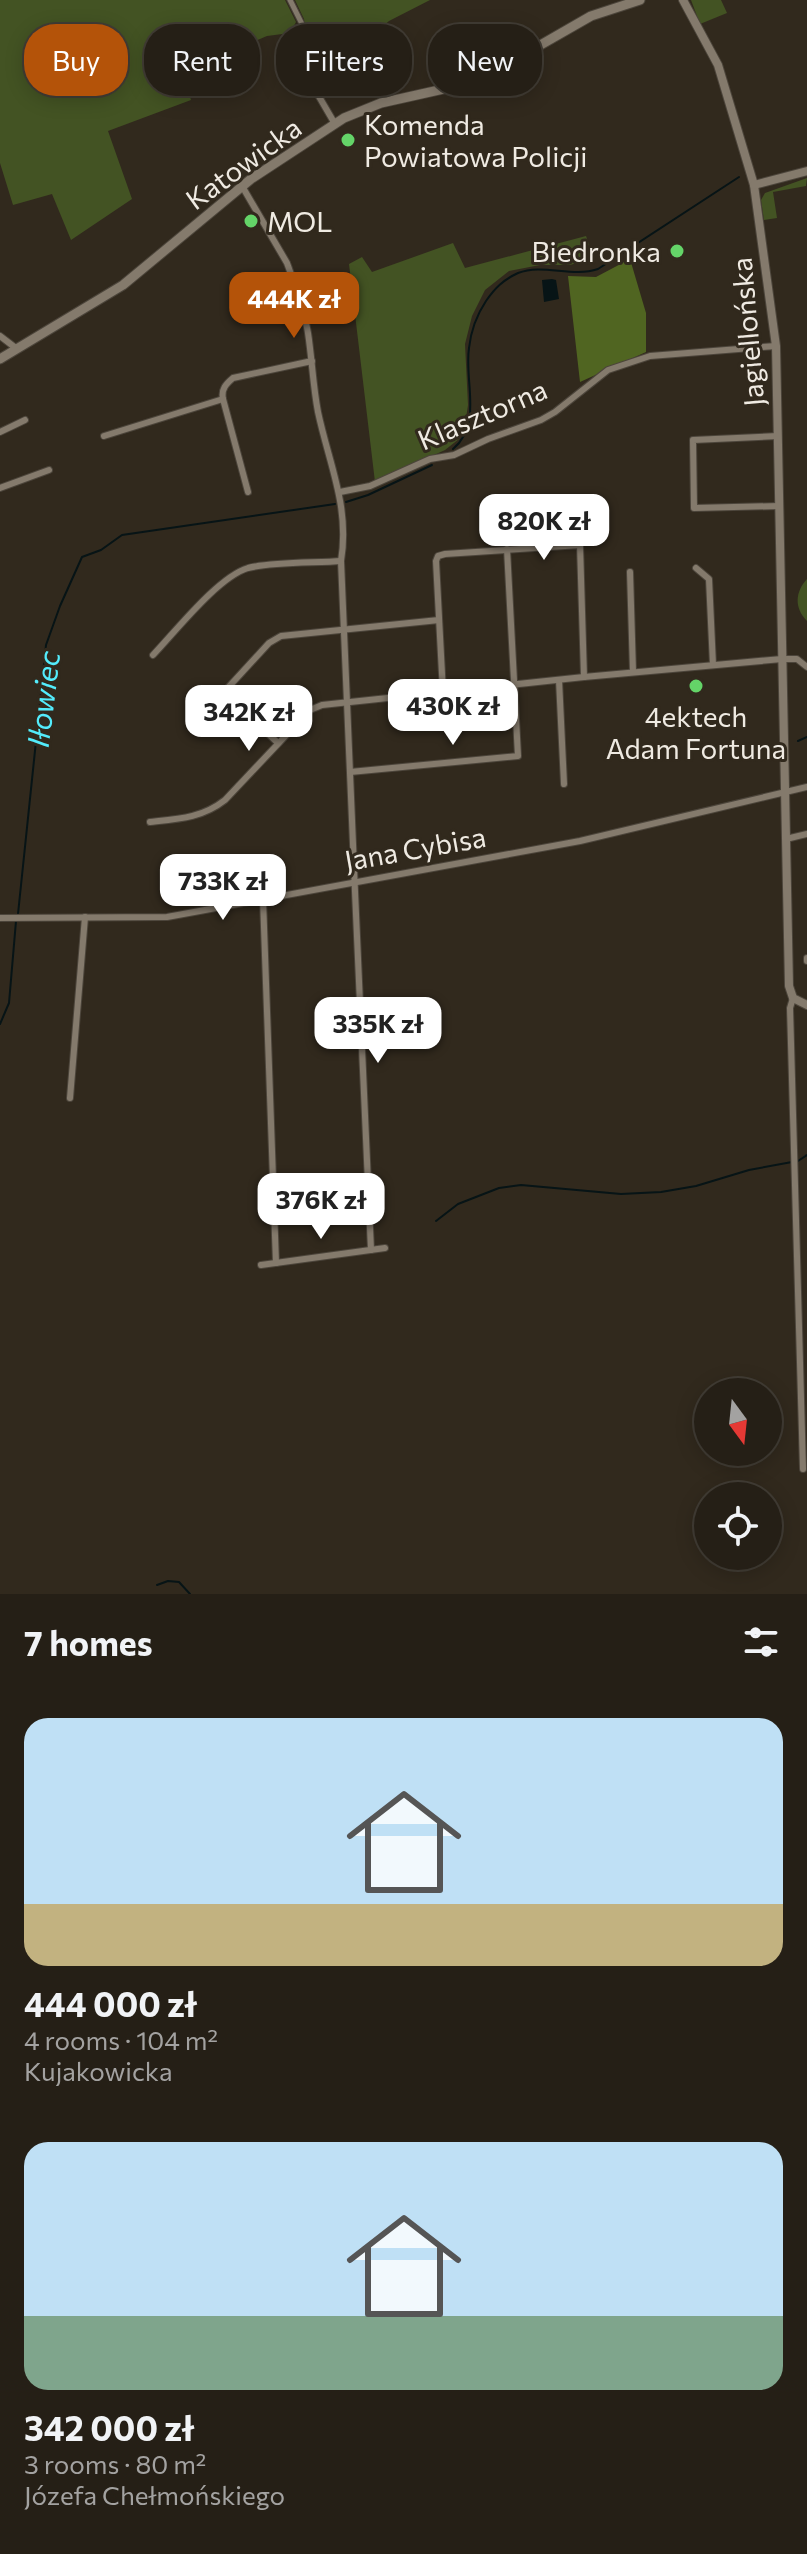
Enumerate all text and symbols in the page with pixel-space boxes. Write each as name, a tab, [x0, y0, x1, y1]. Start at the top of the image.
chip: Buy	[24, 24, 128, 96]
chip: Rent	[144, 24, 260, 96]
chip: Filters	[276, 24, 412, 96]
chip: New	[428, 24, 542, 96]
place label: Komenda Powiatowa Policji	[364, 107, 588, 173]
street label: Katowicka	[179, 110, 307, 216]
marker: Komenda Powiatowa Policji	[339, 131, 357, 149]
place label: MOL	[267, 204, 332, 238]
marker: MOL	[242, 212, 260, 230]
place label: Biedronka	[531, 234, 661, 268]
marker: Biedronka	[668, 242, 686, 260]
street label: Jagiellońska	[724, 256, 770, 408]
pin: 444K zł	[220, 272, 368, 340]
text: 444K zł	[247, 282, 341, 313]
street label: Klasztorna	[412, 372, 552, 456]
pin: 820K zł	[470, 494, 618, 562]
text: 820K zł	[497, 504, 591, 535]
water label: Iłowiec	[18, 649, 66, 749]
marker: 4ektech Adam Fortuna	[687, 677, 705, 695]
pin: 430K zł	[379, 679, 527, 747]
pin: 342K zł	[175, 685, 323, 753]
text: 430K zł	[406, 689, 500, 720]
text: 342K zł	[203, 695, 295, 726]
place label: 4ektech Adam Fortuna	[606, 699, 786, 765]
street label: Jana Cybisa	[342, 819, 488, 877]
pin: 733K zł	[149, 854, 297, 922]
text: 733K zł	[178, 864, 268, 895]
pin: 335K zł	[304, 997, 452, 1065]
text: 335K zł	[332, 1007, 424, 1038]
pin: 376K zł	[247, 1173, 395, 1241]
text: 376K zł	[276, 1183, 366, 1214]
north arrow	[694, 1378, 782, 1466]
map controls	[694, 1378, 782, 1570]
button: locate	[694, 1482, 782, 1570]
icon: filters	[739, 1620, 783, 1664]
text: 7 homes	[24, 1621, 153, 1663]
icon: home	[332, 1770, 476, 1914]
text: 444 000 zł	[24, 1982, 197, 2024]
text: 4 rooms · 104 m²	[24, 2024, 218, 2055]
text: Kujakowicka	[24, 2055, 172, 2086]
icon: home	[332, 2194, 476, 2338]
text: 342 000 zł	[24, 2406, 194, 2448]
text: 3 rooms · 80 m²	[24, 2448, 206, 2479]
text: Józefa Chełmońskiego	[24, 2479, 285, 2510]

